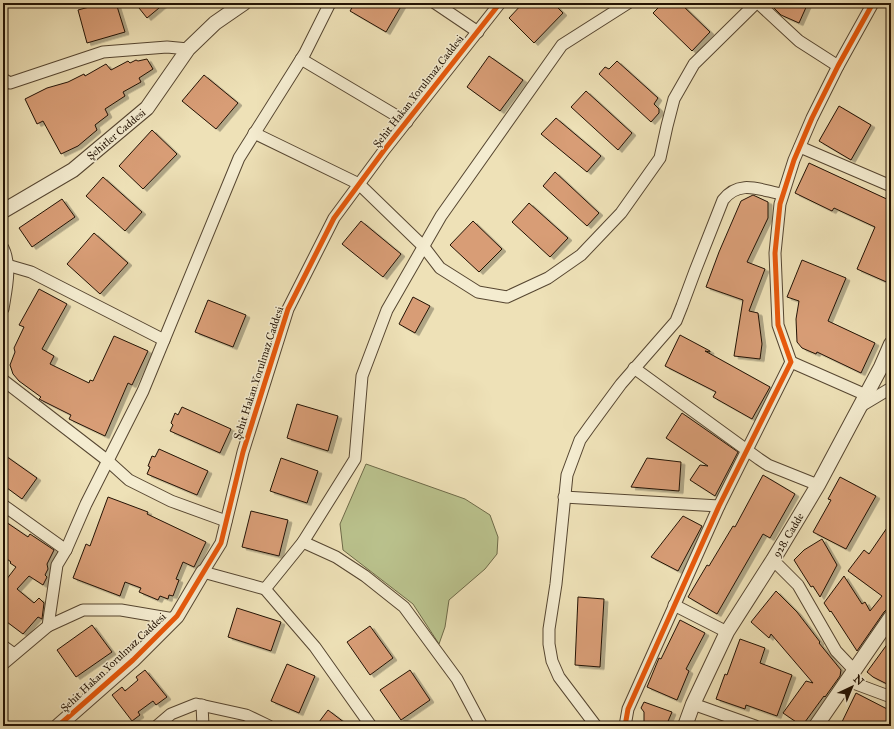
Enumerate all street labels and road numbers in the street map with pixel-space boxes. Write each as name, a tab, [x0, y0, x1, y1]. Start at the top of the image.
street label: Şehit Hakan Yorulmaz Caddesi	[370, 32, 466, 150]
street label: Şehitler Caddesi	[84, 106, 148, 163]
street label: Şehit Hakan Yorulmaz Caddesi	[231, 305, 286, 441]
street label: 928. Cadde	[770, 510, 807, 560]
street label: Şehit Hakan Yorulmaz Caddesi	[58, 610, 169, 715]

